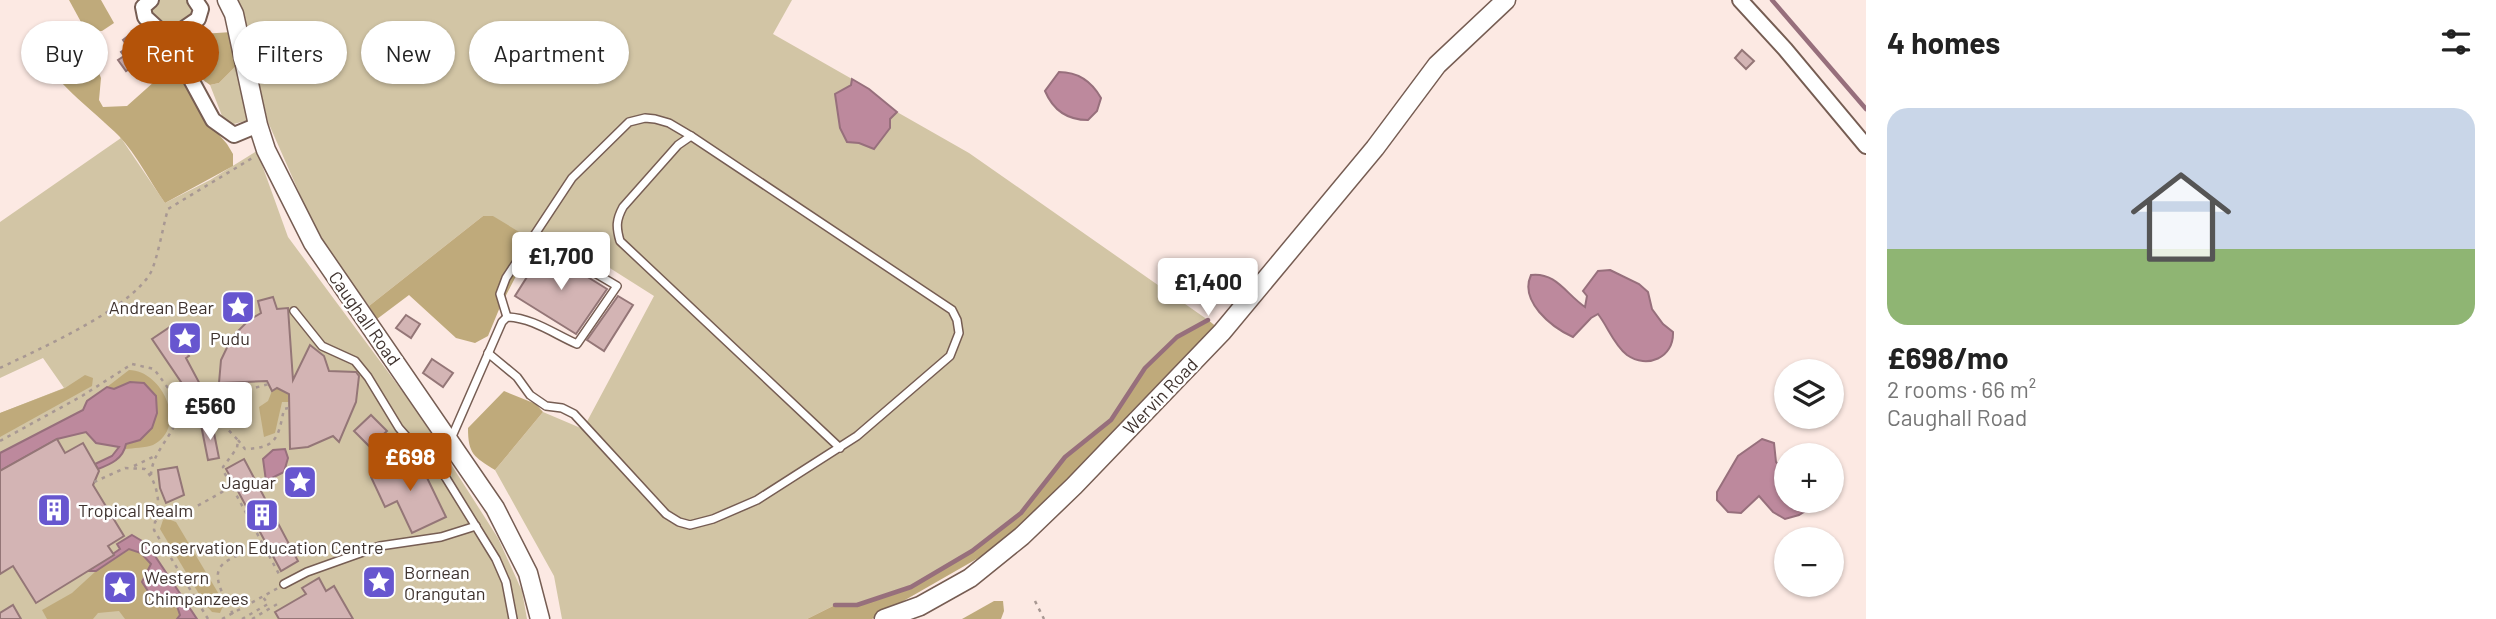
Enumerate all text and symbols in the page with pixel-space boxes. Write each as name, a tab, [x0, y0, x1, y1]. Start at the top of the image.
chip: Buy	[21, 21, 108, 84]
chip: Rent	[122, 21, 219, 84]
chip: Filters	[233, 21, 347, 84]
chip: New	[361, 21, 455, 84]
chip: Apartment	[469, 21, 629, 84]
icon: filters	[2437, 23, 2475, 61]
text: 4 homes	[1887, 24, 2000, 60]
icon: home	[2118, 154, 2244, 280]
pin: £1,700	[504, 232, 618, 292]
text: £1,700	[528, 241, 594, 269]
pin: £1,400	[1151, 258, 1265, 318]
street label: Caughall Road	[324, 267, 406, 369]
text: £1,400	[1174, 267, 1242, 295]
place icon: Andrean Bear	[219, 288, 257, 326]
place label: Andrean Bear	[109, 296, 214, 318]
place icon: Pudu	[166, 319, 204, 357]
place label: Pudu	[210, 327, 250, 349]
text: £698/mo	[1887, 339, 2009, 375]
street label: Wervin Road	[1118, 353, 1202, 439]
map controls	[1774, 359, 1844, 597]
button: layers	[1774, 359, 1844, 429]
text: 2 rooms · 66 m²	[1887, 375, 2036, 403]
pin: £560	[169, 382, 251, 442]
text: £560	[184, 391, 236, 419]
text: Caughall Road	[1887, 403, 2027, 431]
pin: £698	[369, 434, 451, 493]
text: £698	[384, 442, 436, 470]
button: +	[1774, 443, 1844, 513]
place icon: Jaguar	[281, 463, 319, 501]
place label: Jaguar	[221, 471, 276, 493]
building icon: Tropical Realm	[35, 491, 73, 529]
building icon: Conservation Education Centre	[243, 496, 281, 534]
place label: Tropical Realm	[78, 499, 193, 521]
button: −	[1774, 527, 1844, 597]
place label: Conservation Education Centre	[140, 536, 384, 558]
place label: Bornean Orangutan	[404, 561, 485, 604]
place icon: Bornean Orangutan	[360, 563, 398, 601]
place label: Western Chimpanzees	[144, 566, 249, 609]
place icon: Western Chimpanzees	[101, 568, 139, 606]

